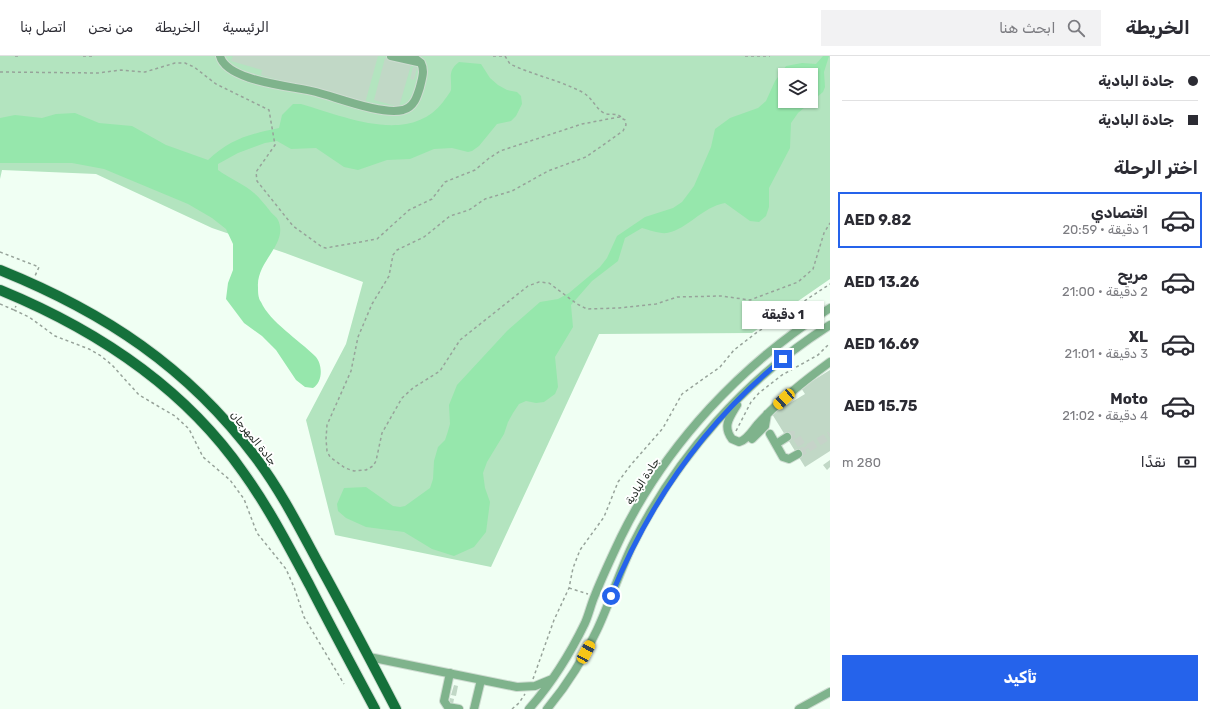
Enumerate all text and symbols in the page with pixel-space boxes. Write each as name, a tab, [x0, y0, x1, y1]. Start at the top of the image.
search box	[821, 10, 1101, 46]
text: الخريطة	[1125, 16, 1190, 39]
icon: search	[1065, 17, 1087, 39]
text: اتصل بنا	[20, 19, 66, 36]
text: من نحن	[88, 19, 133, 36]
text: الخريطة	[155, 19, 200, 36]
text: الرئيسية	[222, 19, 269, 36]
text: ابحث هنا	[999, 19, 1055, 37]
map controls	[778, 68, 818, 108]
button: layers	[778, 68, 818, 108]
text: جادة البادية	[1098, 72, 1174, 90]
text: جادة البادية	[1098, 111, 1174, 129]
text: اختر الرحلة	[1114, 157, 1198, 179]
icon: car	[1160, 202, 1196, 238]
text: اقتصادي	[1091, 204, 1148, 222]
text: AED 9.82	[844, 211, 911, 229]
text: 1 دقيقة · 20:59	[1062, 222, 1148, 237]
icon: car	[1160, 264, 1196, 300]
text: مريح	[1117, 266, 1148, 284]
text: AED 13.26	[844, 273, 919, 291]
text: 2 دقيقة · 21:00	[1062, 284, 1148, 299]
callout: 1 دقيقة	[742, 301, 824, 329]
text: 1 دقيقة	[762, 307, 804, 322]
icon: car	[1160, 326, 1196, 362]
text: XL	[1129, 328, 1148, 346]
text: AED 16.69	[844, 335, 919, 353]
text: 3 دقيقة · 21:01	[1065, 346, 1148, 361]
route end	[774, 350, 792, 368]
car	[771, 387, 797, 411]
icon: car	[1160, 388, 1196, 424]
text: Moto	[1110, 390, 1148, 408]
text: AED 15.75	[844, 397, 917, 415]
text: 4 دقيقة · 21:02	[1062, 408, 1148, 423]
street label: جادة المهرجان	[228, 409, 280, 468]
icon: cash	[1176, 451, 1198, 473]
text: نقدًا	[1141, 453, 1166, 471]
street label: جادة البادية	[622, 455, 663, 507]
text: 280 m	[842, 455, 881, 470]
route start	[602, 587, 620, 605]
car	[575, 639, 597, 665]
button: تأكيد	[842, 655, 1198, 701]

